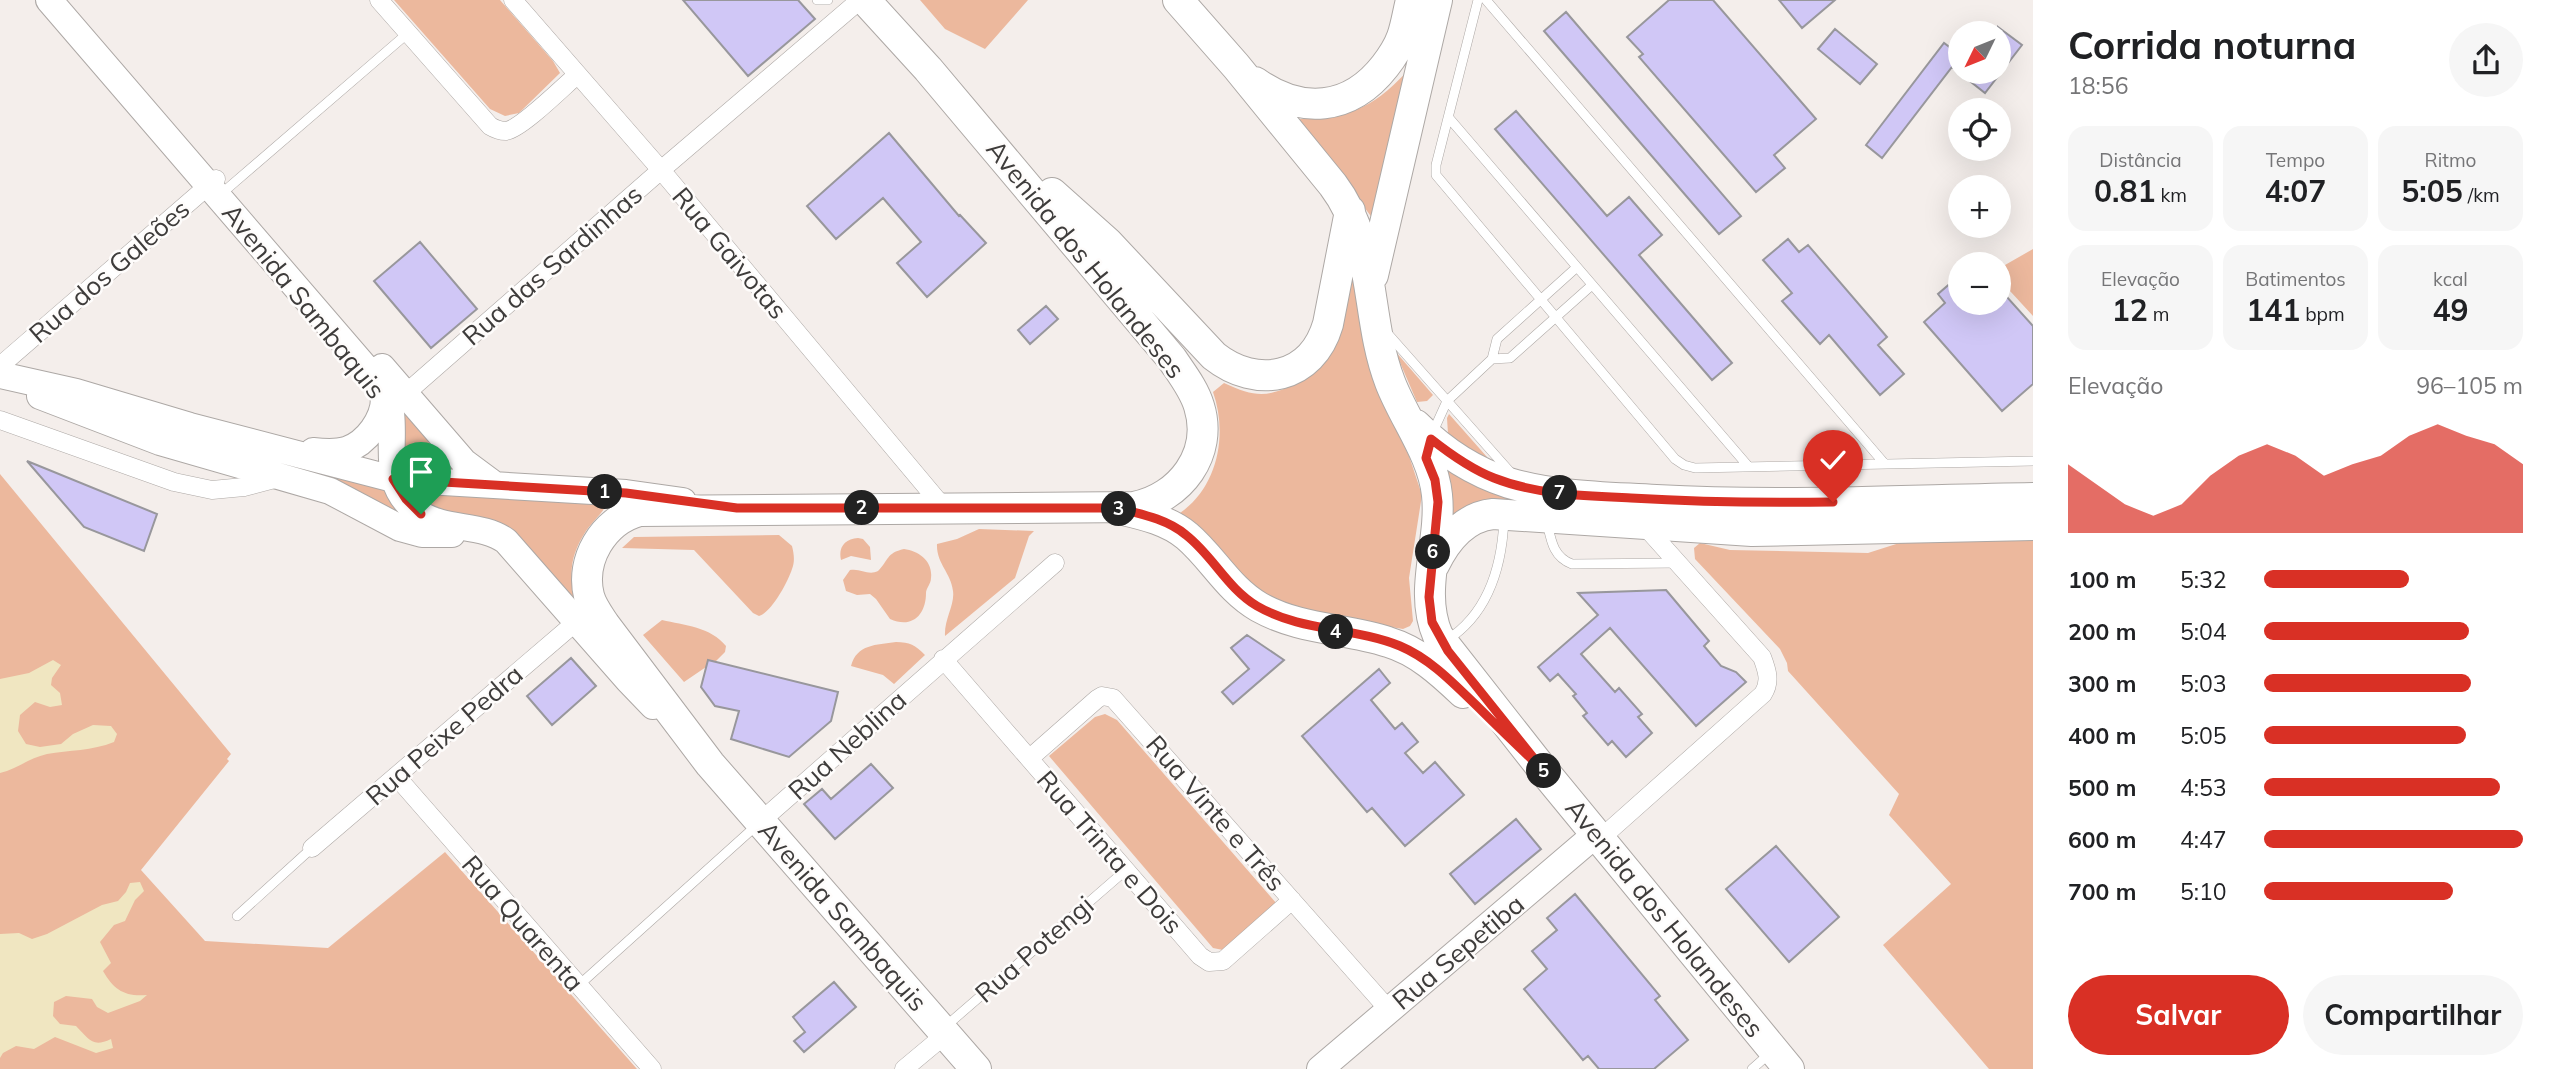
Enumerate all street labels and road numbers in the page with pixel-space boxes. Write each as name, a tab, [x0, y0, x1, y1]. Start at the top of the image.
street label: Avenida dos Holandeses	[980, 133, 1192, 385]
street label: Rua das Sardinhas	[455, 178, 649, 352]
street label: Rua Gaivotas	[665, 180, 795, 326]
street label: Rua dos Galeões	[22, 192, 196, 350]
street label: Avenida Sambaquis	[215, 197, 393, 405]
street label: Rua Peixe Pedra	[359, 658, 529, 812]
street label: Rua Neblina	[781, 683, 913, 807]
street label: Rua Vinte e Três	[1139, 728, 1293, 898]
street label: Rua Trinta e Dois	[1030, 764, 1190, 940]
street label: Avenida dos Holandeses	[1559, 792, 1771, 1044]
street label: Avenida Sambaquis	[751, 814, 935, 1018]
street label: Rua Quarenta	[455, 848, 591, 998]
street label: Rua Sepetiba	[1385, 887, 1531, 1017]
street label: Rua Potengi	[968, 888, 1100, 1010]

